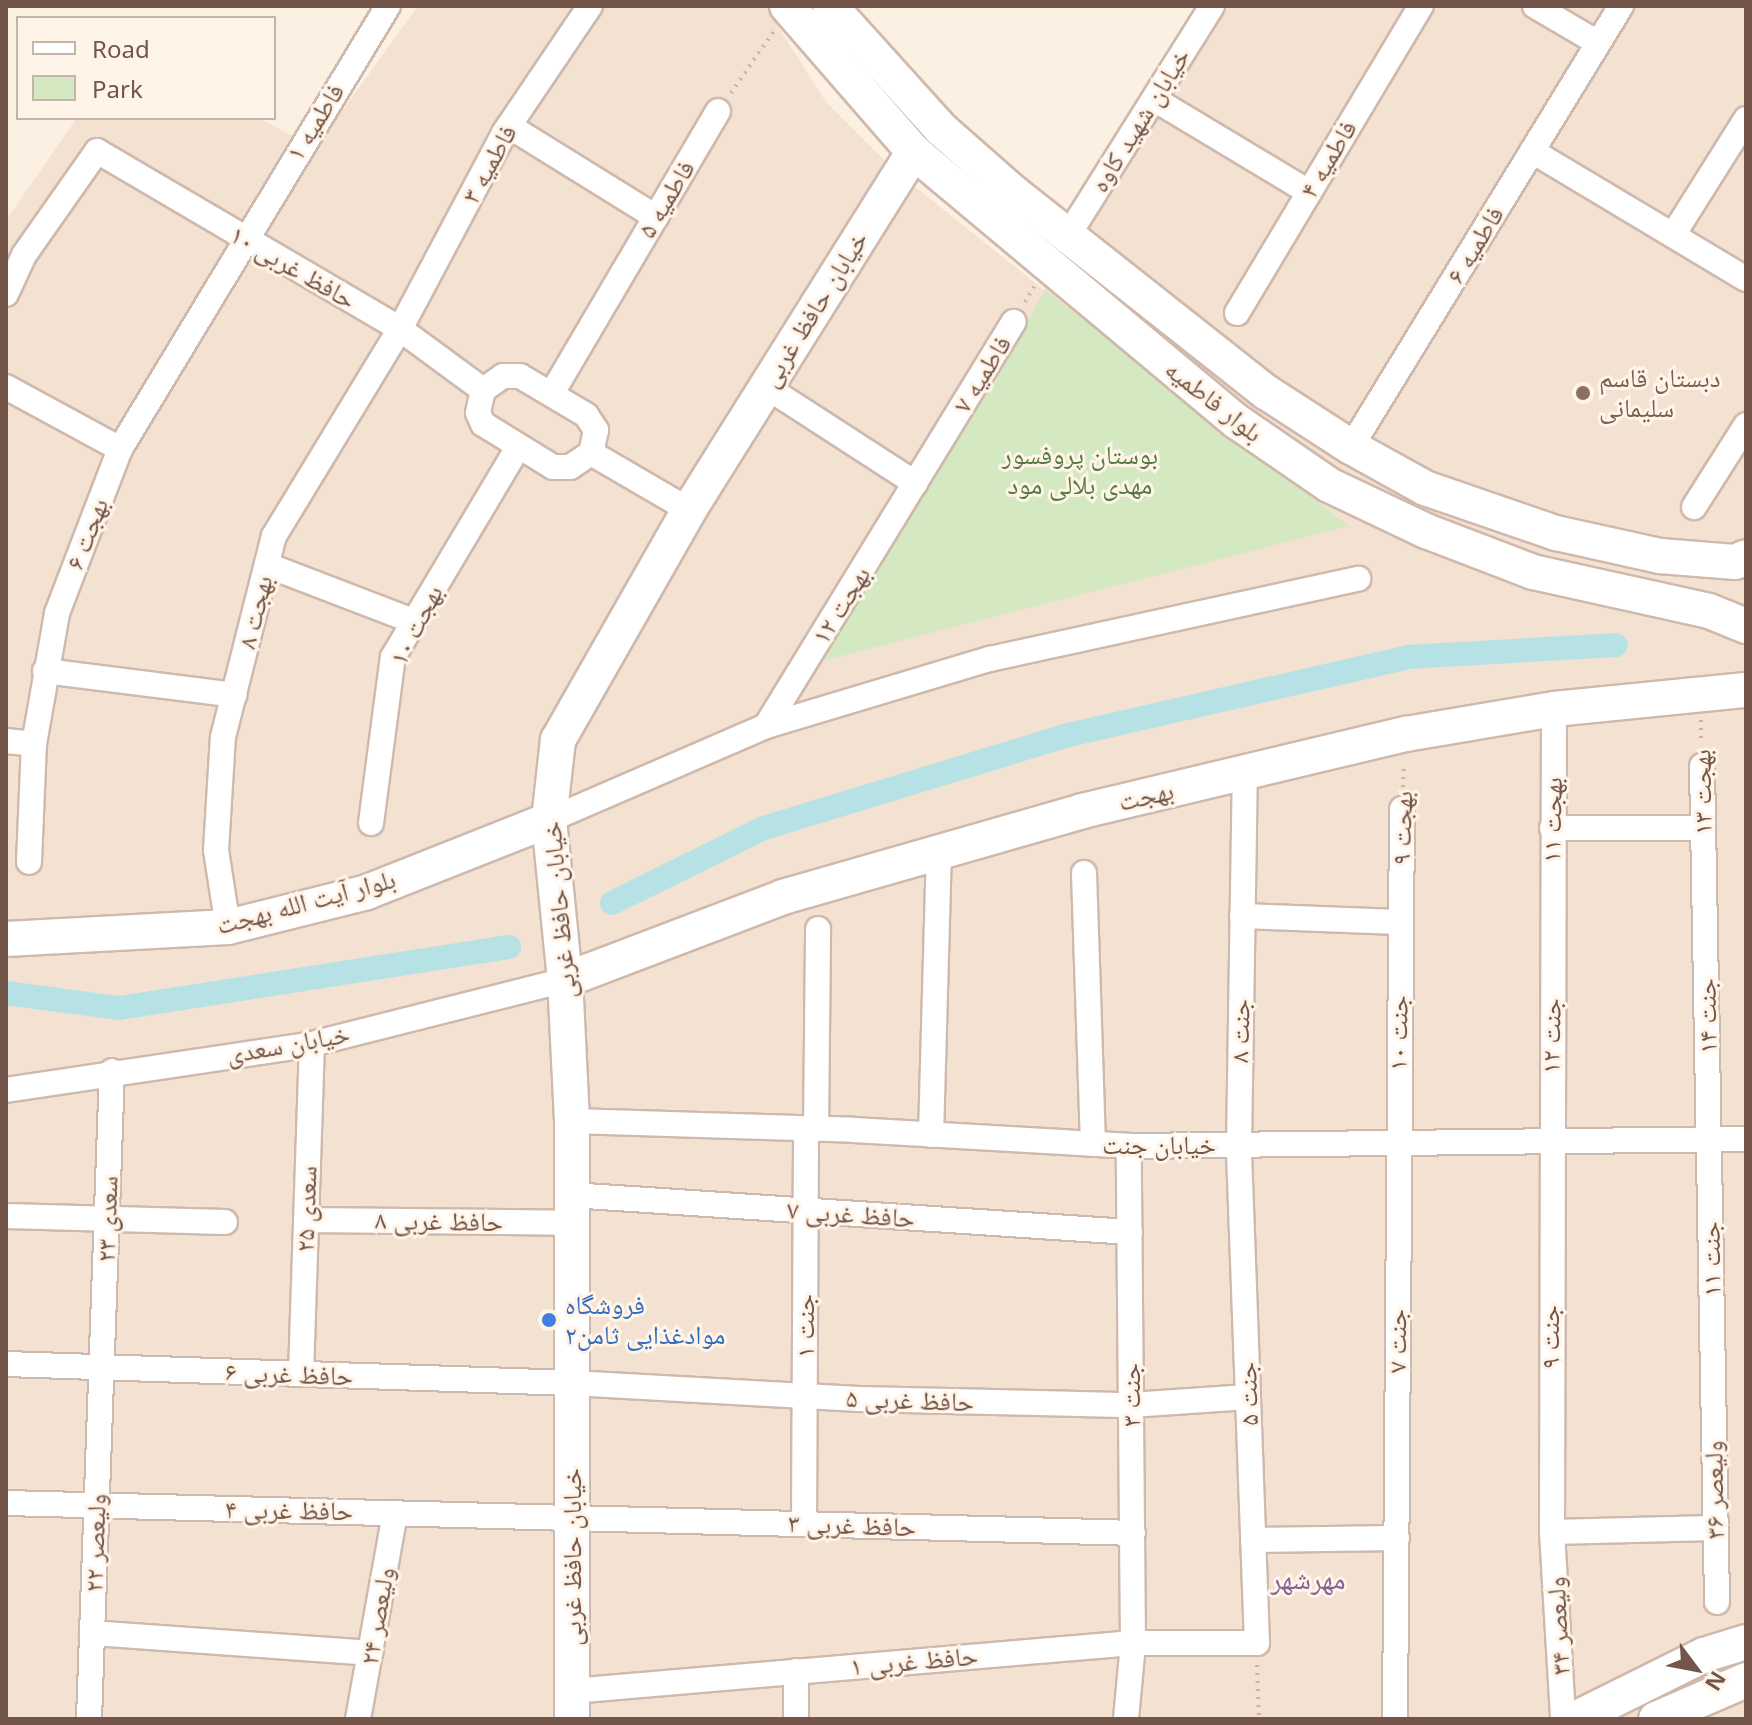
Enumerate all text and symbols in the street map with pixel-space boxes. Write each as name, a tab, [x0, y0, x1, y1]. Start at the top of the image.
legend	[16, 16, 276, 120]
text: Road	[92, 32, 150, 65]
street label: خیابان شهید کاوه	[1083, 42, 1197, 198]
text: Park	[92, 72, 143, 105]
street label: فاطمیه ۱	[279, 78, 351, 166]
street label: فاطمیه ۴	[1293, 115, 1363, 203]
street label: فاطمیه ۳	[455, 119, 523, 209]
street label: فاطمیه ۵	[631, 155, 701, 243]
street label: فاطمیه ۶	[1440, 201, 1510, 289]
street label: حافظ غربی ۱۰	[225, 219, 361, 315]
street label: خیابان حافظ غربی	[754, 225, 874, 393]
street label: فاطمیه ۷	[946, 330, 1018, 418]
street label: بلوار فاطمیه	[1159, 353, 1269, 449]
place label: دبستان قاسم سلیمانی	[1599, 362, 1720, 424]
marker: دبستان قاسم سلیمانی	[1574, 384, 1592, 402]
park label: بوستان پروفسور مهدی بلالی مود	[1002, 439, 1158, 500]
street label: بهجت ۶	[59, 494, 115, 574]
street label: بهجت ۱۲	[805, 560, 877, 650]
street label: بهجت ۸	[231, 572, 279, 652]
street label: بهجت ۱۰	[383, 580, 449, 670]
street label: بهجت ۱۳	[1686, 749, 1718, 835]
street label: بهجت	[1115, 775, 1177, 817]
street label: بهجت ۱۱	[1536, 777, 1568, 863]
street label: بهجت ۹	[1385, 790, 1419, 866]
street label: خیابان حافظ غربی	[536, 820, 582, 1000]
street label: بلوار آیت الله بهجت	[213, 863, 399, 941]
street label: جنت ۱۴	[1691, 978, 1723, 1054]
street label: جنت ۱۰	[1382, 995, 1414, 1071]
street label: جنت ۱۲	[1535, 998, 1567, 1074]
street label: جنت ۸	[1224, 999, 1256, 1063]
street label: خیابان سعدی	[224, 1018, 352, 1070]
street label: خیابان جنت	[1102, 1129, 1216, 1161]
street label: سعدی ۲۵	[289, 1165, 323, 1253]
street label: سعدی ۲۳	[90, 1175, 124, 1263]
street label: حافظ غربی ۷	[786, 1194, 916, 1234]
street label: حافظ غربی ۸	[375, 1204, 503, 1238]
street label: جنت ۱۱	[1695, 1221, 1727, 1297]
place label: فروشگاه موادغذایی ثامن۲	[565, 1289, 725, 1350]
street label: جنت ۱	[789, 1294, 821, 1358]
street label: جنت ۹	[1534, 1305, 1566, 1369]
street label: جنت ۷	[1381, 1309, 1413, 1373]
marker: فروشگاه موادغذایی ثامن۲	[540, 1311, 558, 1329]
street label: حافظ غربی ۶	[224, 1356, 354, 1392]
street label: جنت ۵	[1231, 1362, 1265, 1426]
street label: جنت ۳	[1115, 1363, 1147, 1427]
street label: حافظ غربی ۵	[845, 1382, 975, 1418]
street label: ولیعصر ۳۶	[1698, 1440, 1730, 1540]
street label: خیابان حافظ غربی	[556, 1468, 588, 1646]
street label: ولیعصر ۲۲	[78, 1493, 112, 1593]
street label: حافظ غربی ۴	[225, 1493, 353, 1527]
street label: حافظ غربی ۳	[787, 1507, 917, 1543]
district label: مهرشهر	[1270, 1561, 1346, 1595]
street label: ولیعصر ۲۴	[353, 1565, 401, 1667]
street label: ولیعصر ۳۴	[1540, 1576, 1576, 1676]
north arrow	[1656, 1629, 1736, 1709]
street label: حافظ غربی ۱	[849, 1640, 979, 1682]
text: N	[1699, 1666, 1734, 1697]

